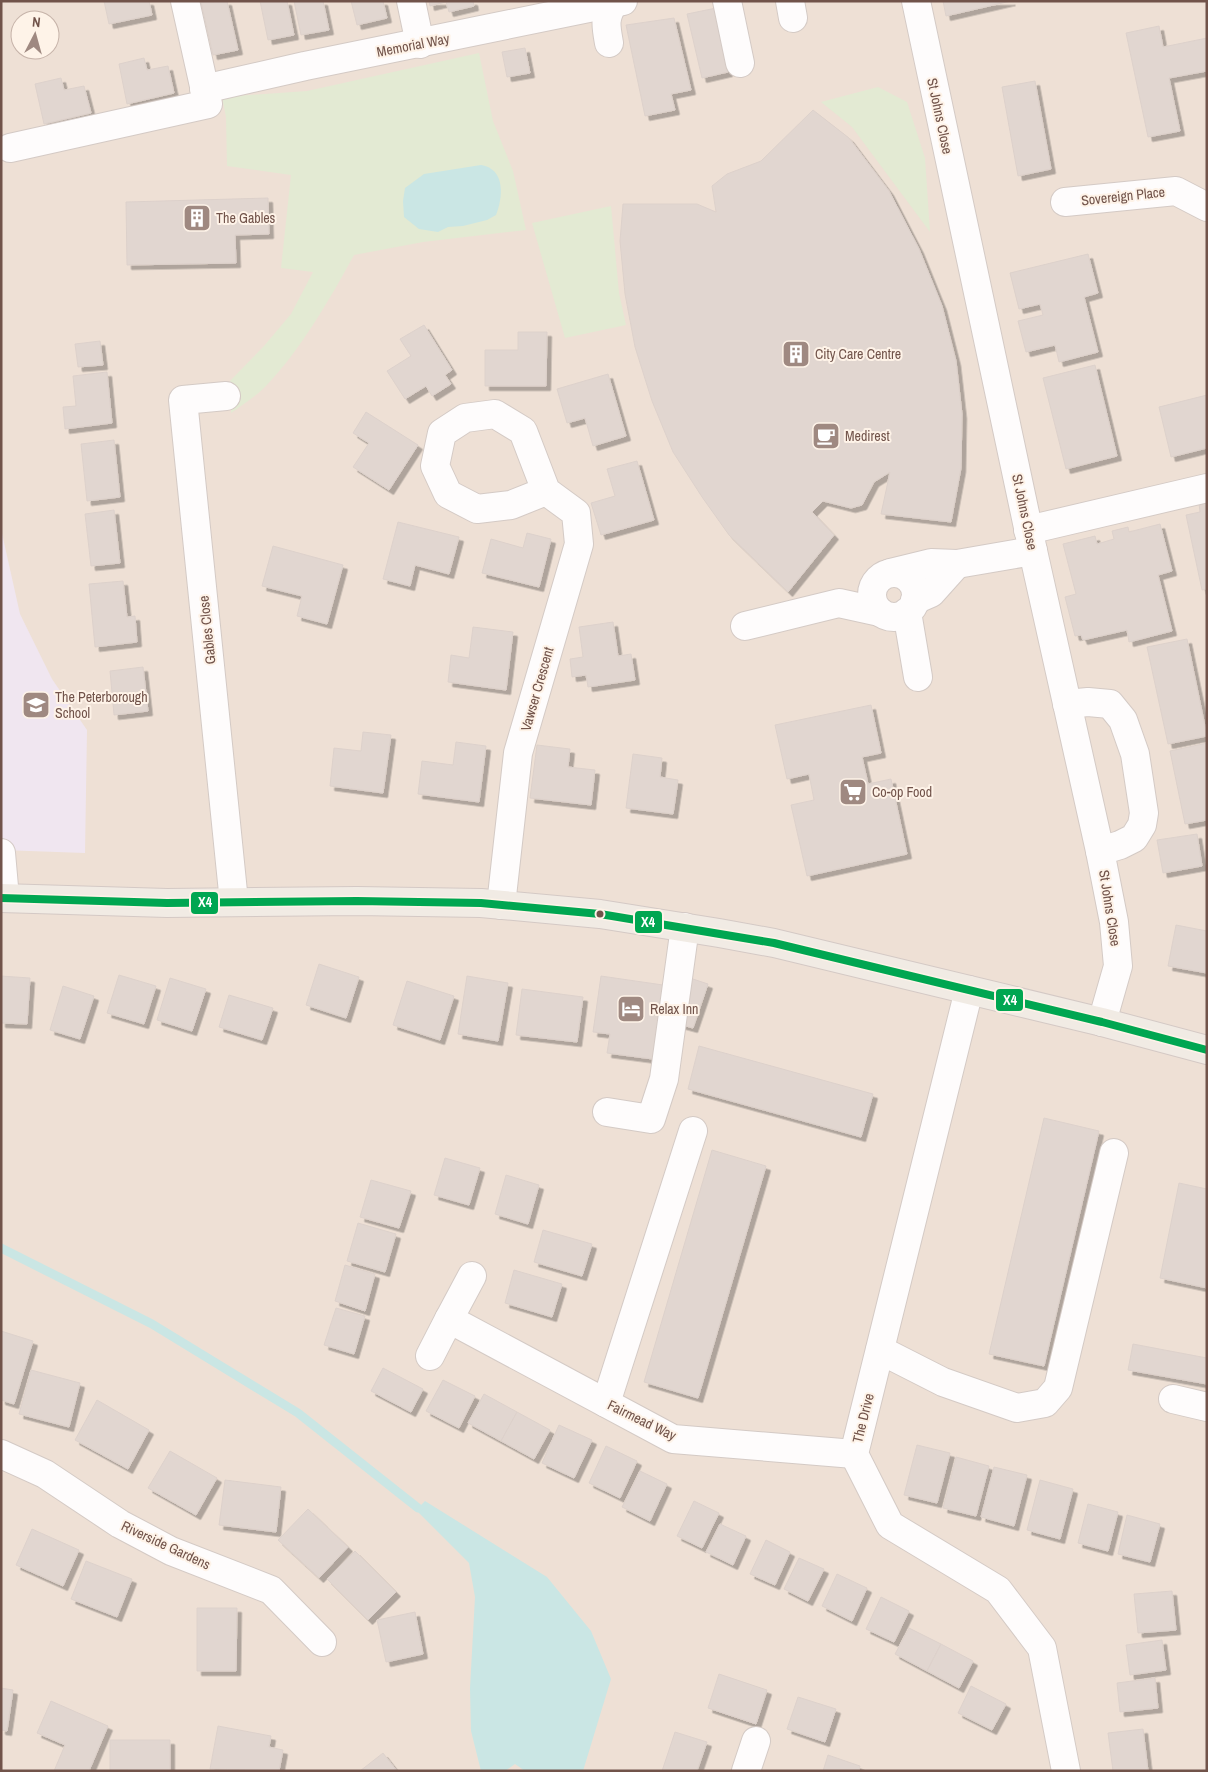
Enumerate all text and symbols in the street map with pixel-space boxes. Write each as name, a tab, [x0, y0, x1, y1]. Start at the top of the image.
north arrow	[10, 10, 60, 60]
text: N	[31, 13, 41, 31]
street label: Memorial Way	[375, 29, 451, 61]
street label: St Johns Close	[923, 76, 957, 156]
street label: Sovereign Place	[1080, 183, 1166, 209]
building icon: The Gables	[182, 203, 212, 233]
place label: The Gables	[216, 209, 276, 227]
building icon: City Care Centre	[781, 339, 811, 369]
place label: City Care Centre	[815, 345, 901, 363]
cafe icon: Medirest	[811, 421, 841, 451]
place label: Medirest	[845, 427, 890, 445]
street label: St Johns Close	[1008, 472, 1042, 552]
street label: Gables Close	[194, 595, 220, 665]
street label: Vawser Crescent	[516, 645, 558, 733]
place label: The Peterborough School	[55, 688, 148, 722]
school or university icon: The Peterborough School	[21, 690, 51, 720]
supermarket icon: Co-op Food	[838, 777, 868, 807]
place label: Co-op Food	[872, 783, 932, 801]
street label: St Johns Close	[1095, 868, 1125, 948]
line badge: X4	[190, 891, 219, 915]
text: X4	[198, 893, 213, 911]
unlabelled marker	[595, 909, 605, 919]
line badge: X4	[634, 910, 663, 934]
text: X4	[641, 913, 656, 931]
line badge: X4	[995, 988, 1024, 1012]
text: X4	[1003, 991, 1018, 1009]
hotel icon: Relax Inn	[616, 994, 646, 1024]
place label: Relax Inn	[650, 1000, 699, 1018]
street label: The Drive	[848, 1391, 878, 1445]
street label: Fairmead Way	[605, 1396, 680, 1444]
street label: Riverside Gardens	[119, 1516, 214, 1574]

